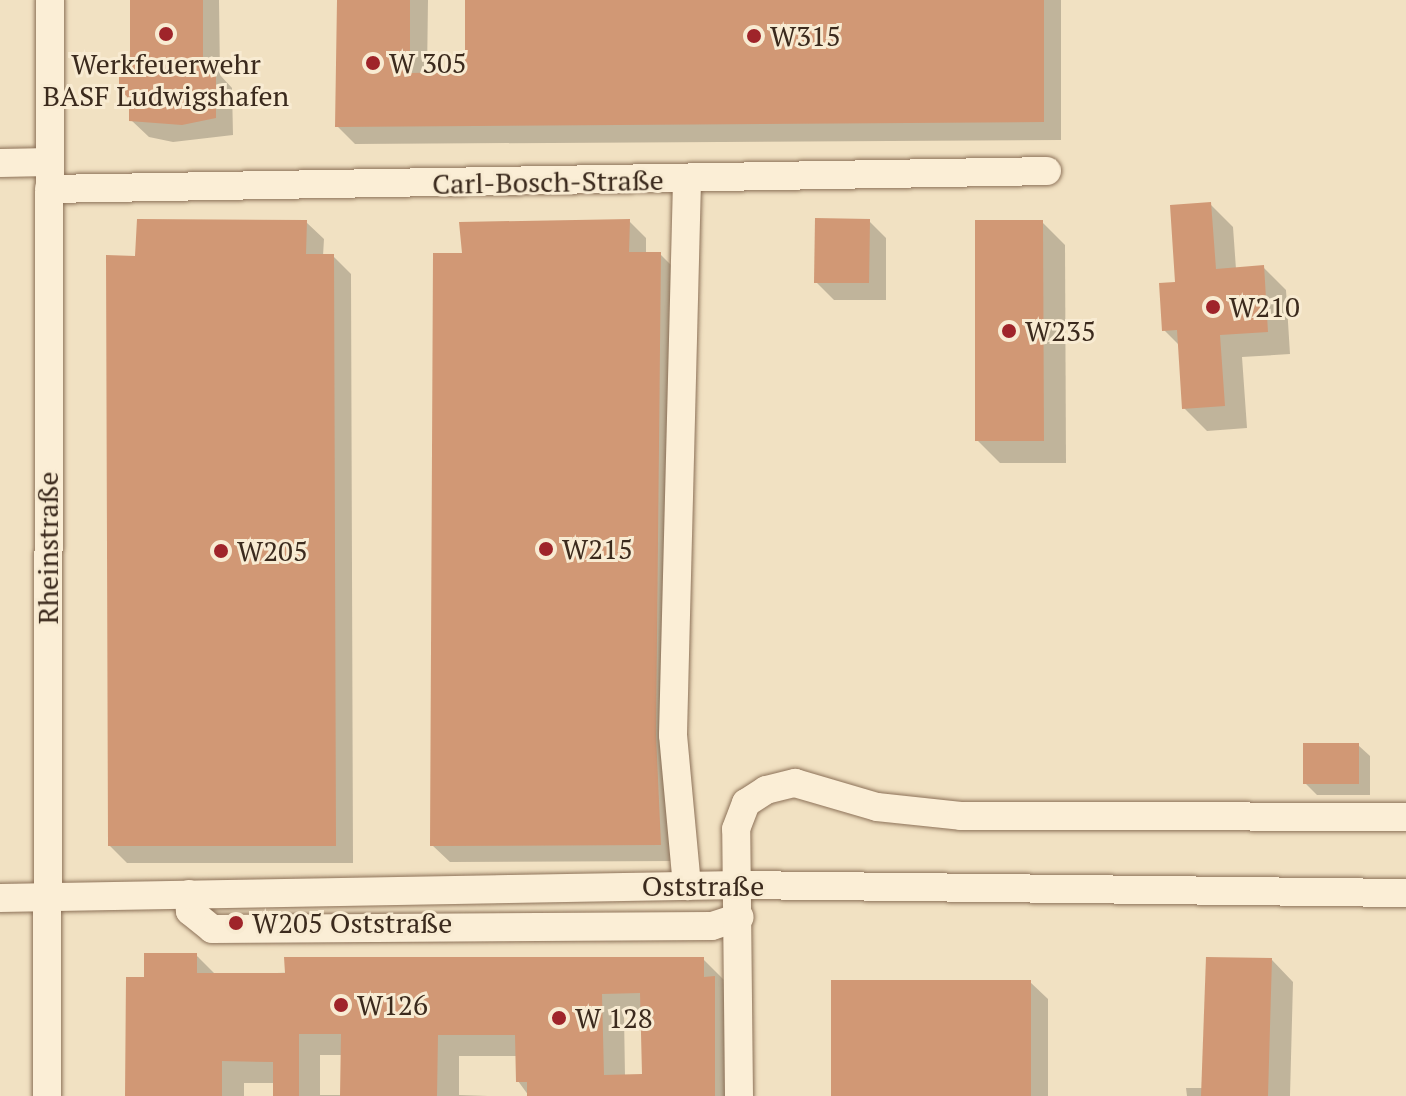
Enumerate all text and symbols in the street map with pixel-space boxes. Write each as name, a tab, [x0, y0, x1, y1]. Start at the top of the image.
place label: W315	[770, 19, 841, 53]
marker: Werkfeuerwehr BASF Ludwigshafen	[157, 25, 175, 43]
marker: W315	[745, 27, 763, 45]
place label: W 305	[389, 46, 467, 80]
place label: Werkfeuerwehr BASF Ludwigshafen	[43, 47, 289, 113]
marker: W 305	[364, 54, 382, 72]
street label: Carl-Bosch-Straße	[432, 163, 664, 201]
place label: W210	[1229, 290, 1300, 324]
marker: W210	[1204, 298, 1222, 316]
place label: W235	[1025, 314, 1096, 348]
marker: W235	[1000, 322, 1018, 340]
street label: Rheinstraße	[31, 472, 65, 624]
place label: W215	[562, 532, 633, 566]
place label: W205	[237, 534, 308, 568]
marker: W215	[537, 540, 555, 558]
marker: W205	[212, 542, 230, 560]
street label: Oststraße	[642, 869, 764, 903]
place label: W205 Oststraße	[252, 906, 452, 940]
marker: W205 Oststraße	[227, 914, 245, 932]
place label: W126	[357, 988, 428, 1022]
marker: W126	[332, 996, 350, 1014]
place label: W 128	[575, 1001, 653, 1035]
marker: W 128	[550, 1009, 568, 1027]

